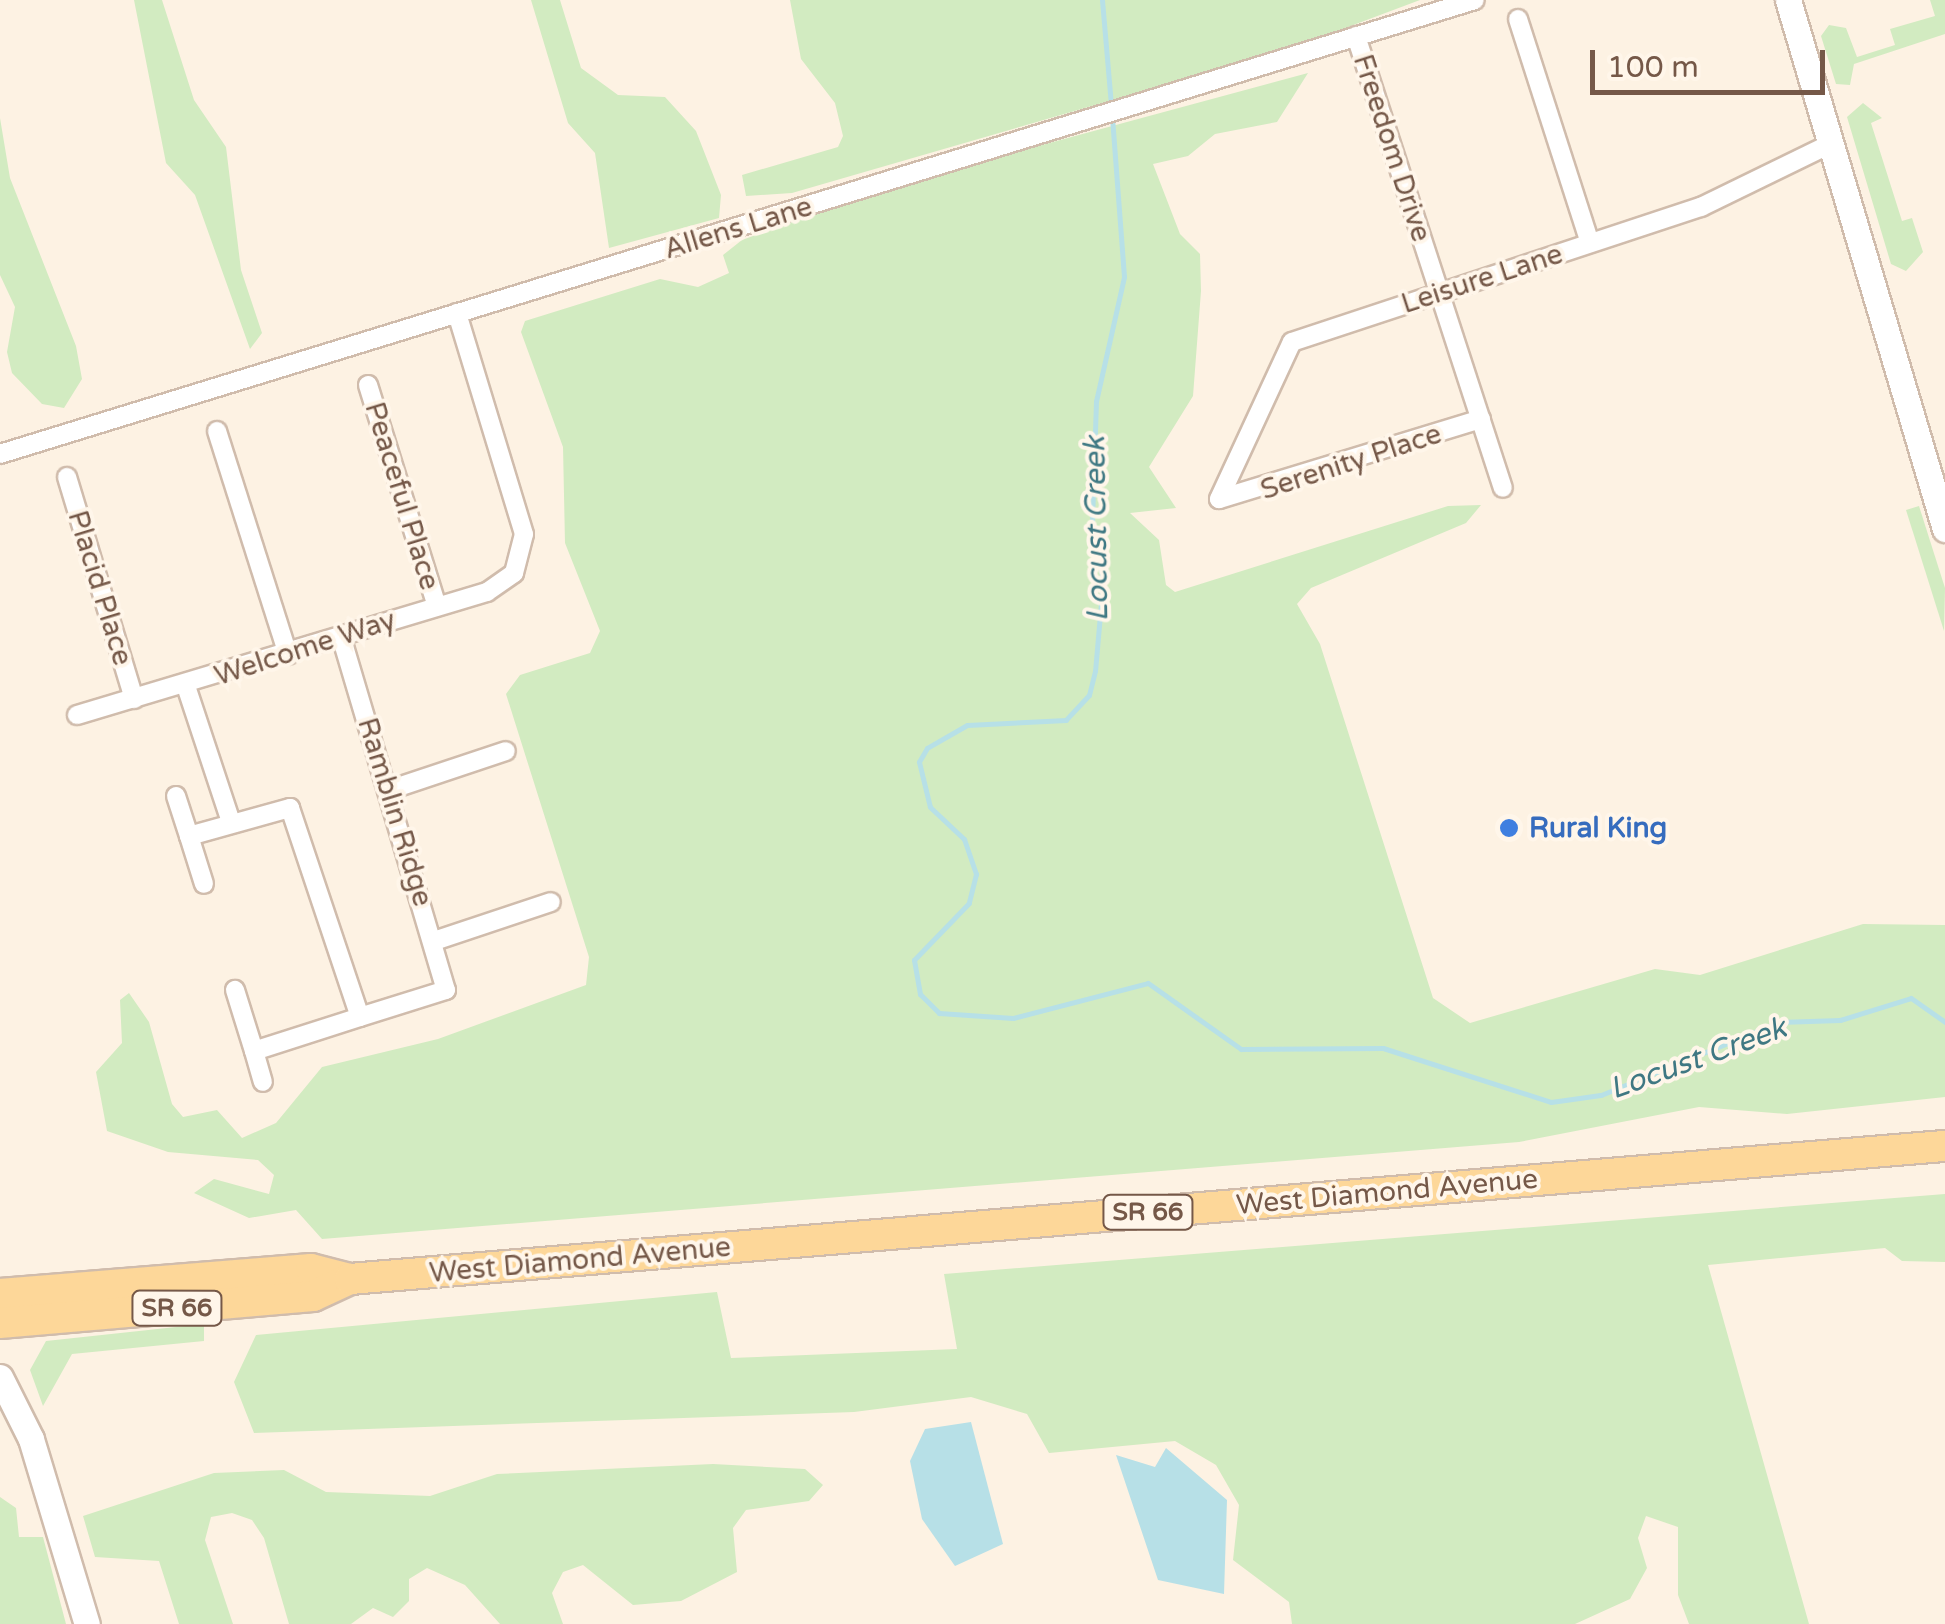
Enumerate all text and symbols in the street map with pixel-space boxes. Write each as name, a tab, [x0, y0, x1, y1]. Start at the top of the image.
scale bar	[1595, 30, 1830, 92]
text: 100 m	[1607, 49, 1699, 86]
street label: Freedom Drive	[1346, 50, 1438, 246]
street label: Allens Lane	[660, 190, 816, 266]
street label: Leisure Lane	[1397, 237, 1567, 321]
street label: Peaceful Place	[357, 398, 447, 594]
street label: Serenity Place	[1256, 417, 1446, 507]
water label: Locust Creek	[1077, 436, 1117, 622]
street label: Placid Place	[61, 506, 139, 670]
street label: Welcome Way	[210, 603, 400, 693]
street label: Ramblin Ridge	[350, 714, 440, 910]
place label: Rural King	[1529, 811, 1667, 845]
marker: Rural King	[1498, 817, 1520, 839]
water label: Locust Creek	[1605, 1010, 1791, 1108]
street label: West Diamond Avenue	[1235, 1162, 1539, 1222]
road number: SR 66	[1100, 1192, 1196, 1232]
street label: West Diamond Avenue	[428, 1230, 732, 1290]
road number: SR 66	[130, 1288, 224, 1328]

